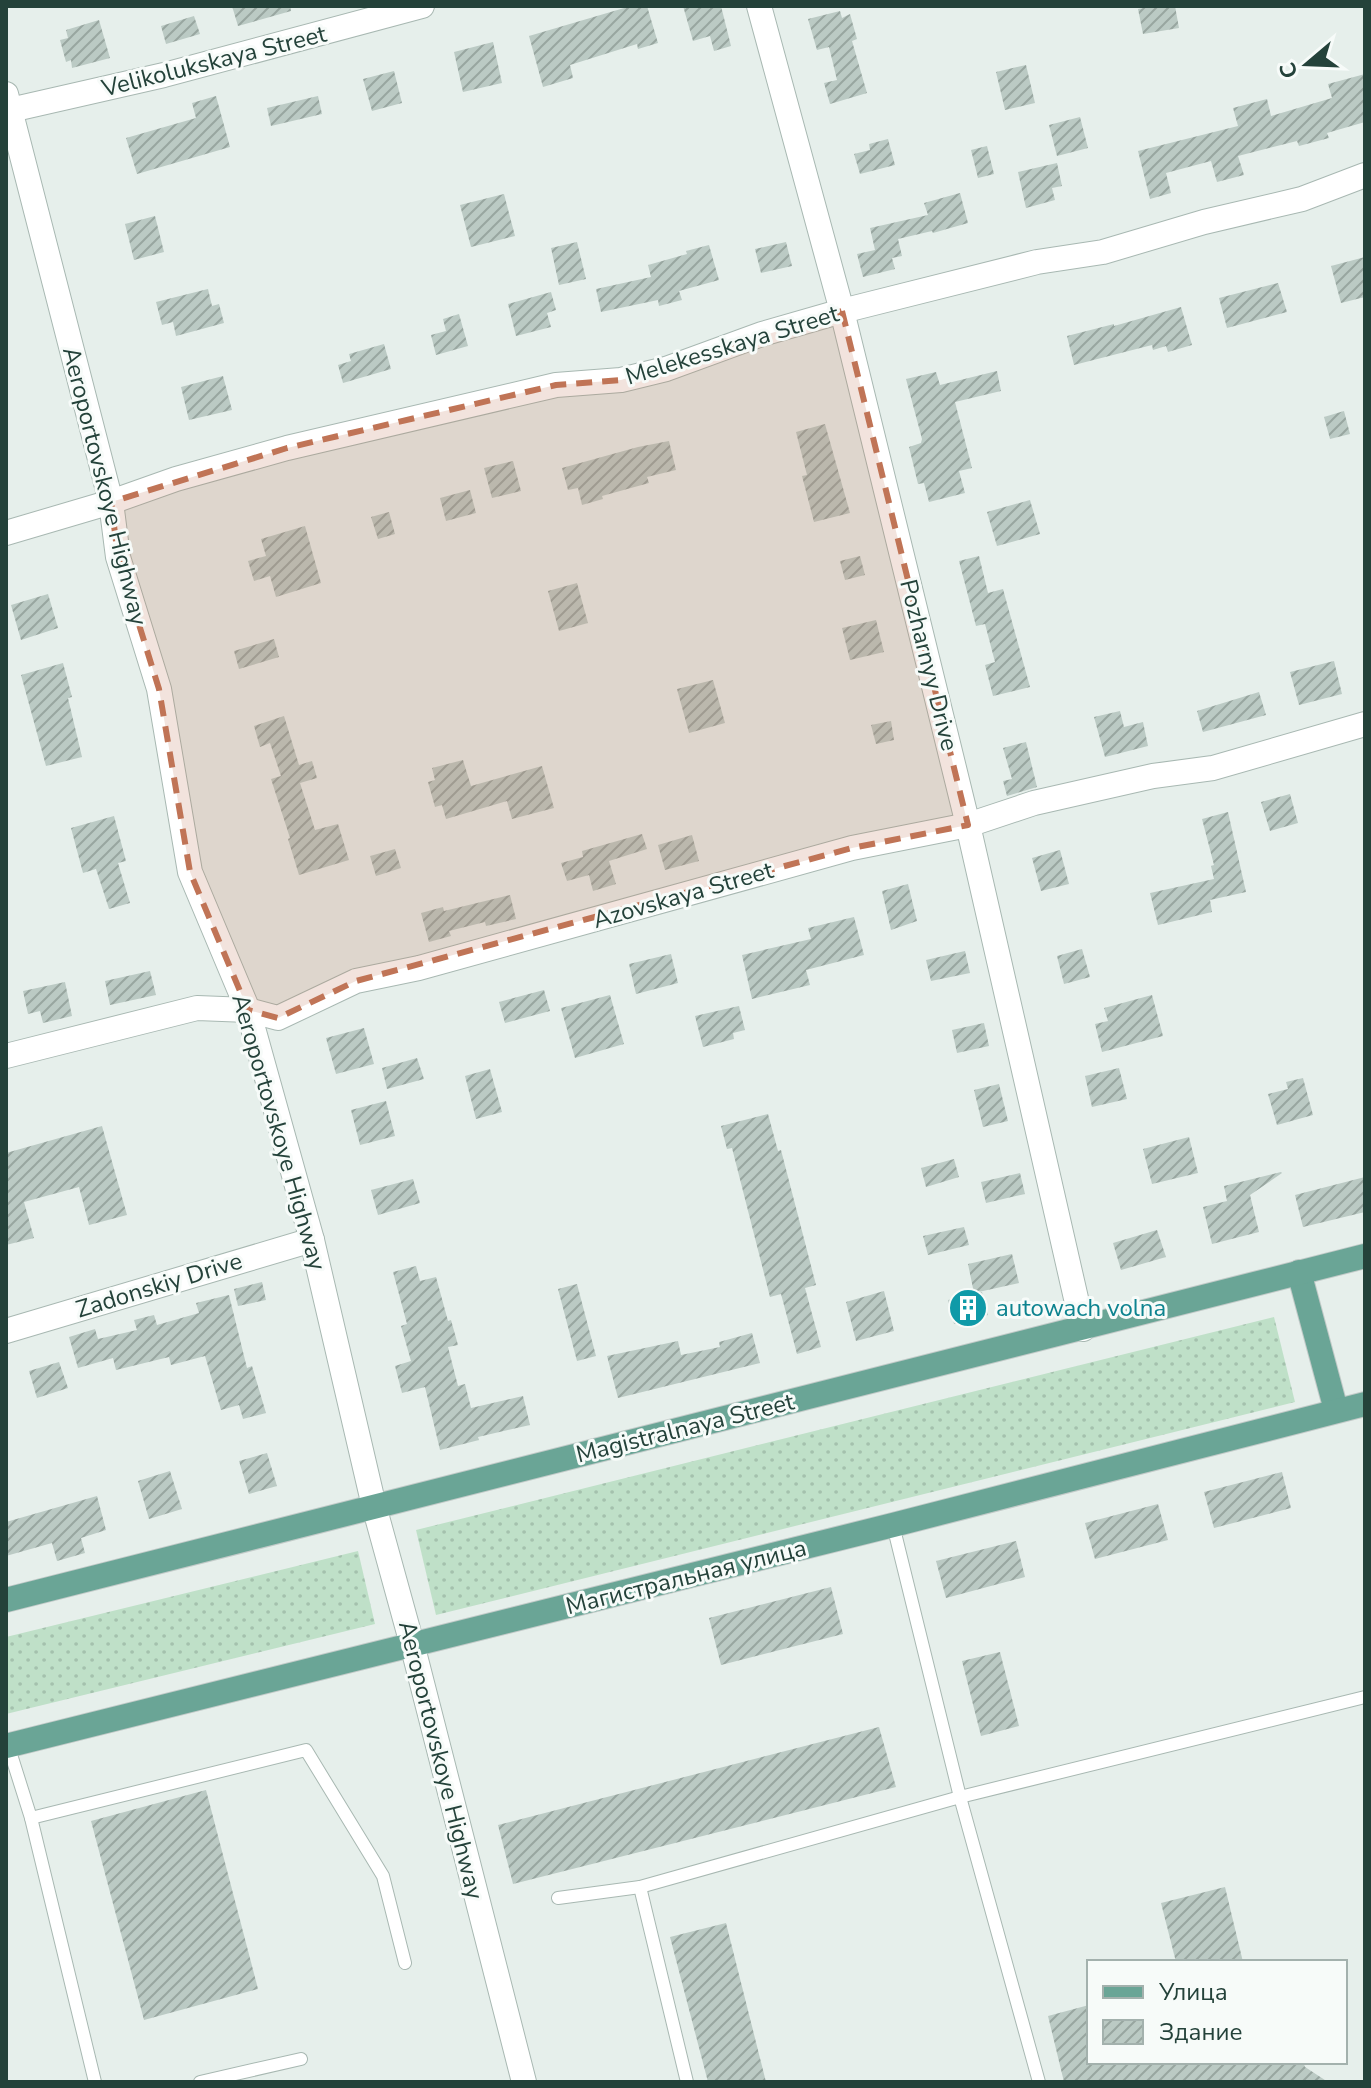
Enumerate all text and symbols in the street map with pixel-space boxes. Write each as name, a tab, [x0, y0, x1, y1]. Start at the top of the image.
street label: Velikolukskaya Street	[97, 17, 330, 105]
north arrow	[1267, 24, 1347, 104]
text: С	[1272, 58, 1306, 82]
street label: Melekesskaya Street	[621, 297, 843, 393]
street label: Aeroportovskoye Highway	[55, 343, 155, 629]
street label: Pozharnyy Drive	[892, 576, 966, 754]
street label: Azovskaya Street	[589, 854, 777, 936]
street label: Aeroportovskoye Highway	[224, 990, 334, 1274]
street label: Zadonskiy Drive	[72, 1245, 246, 1325]
building icon: autowach volna	[947, 1287, 989, 1329]
place label: autowach volna	[996, 1292, 1166, 1324]
street label: Magistralnaya Street	[573, 1385, 798, 1471]
street label: Магистральная улица	[562, 1532, 810, 1622]
street label: Aeroportovskoye Highway	[391, 1617, 491, 1903]
legend	[1087, 1960, 1347, 2064]
text: Улица	[1158, 1976, 1228, 2008]
text: Здание	[1159, 2016, 1243, 2048]

